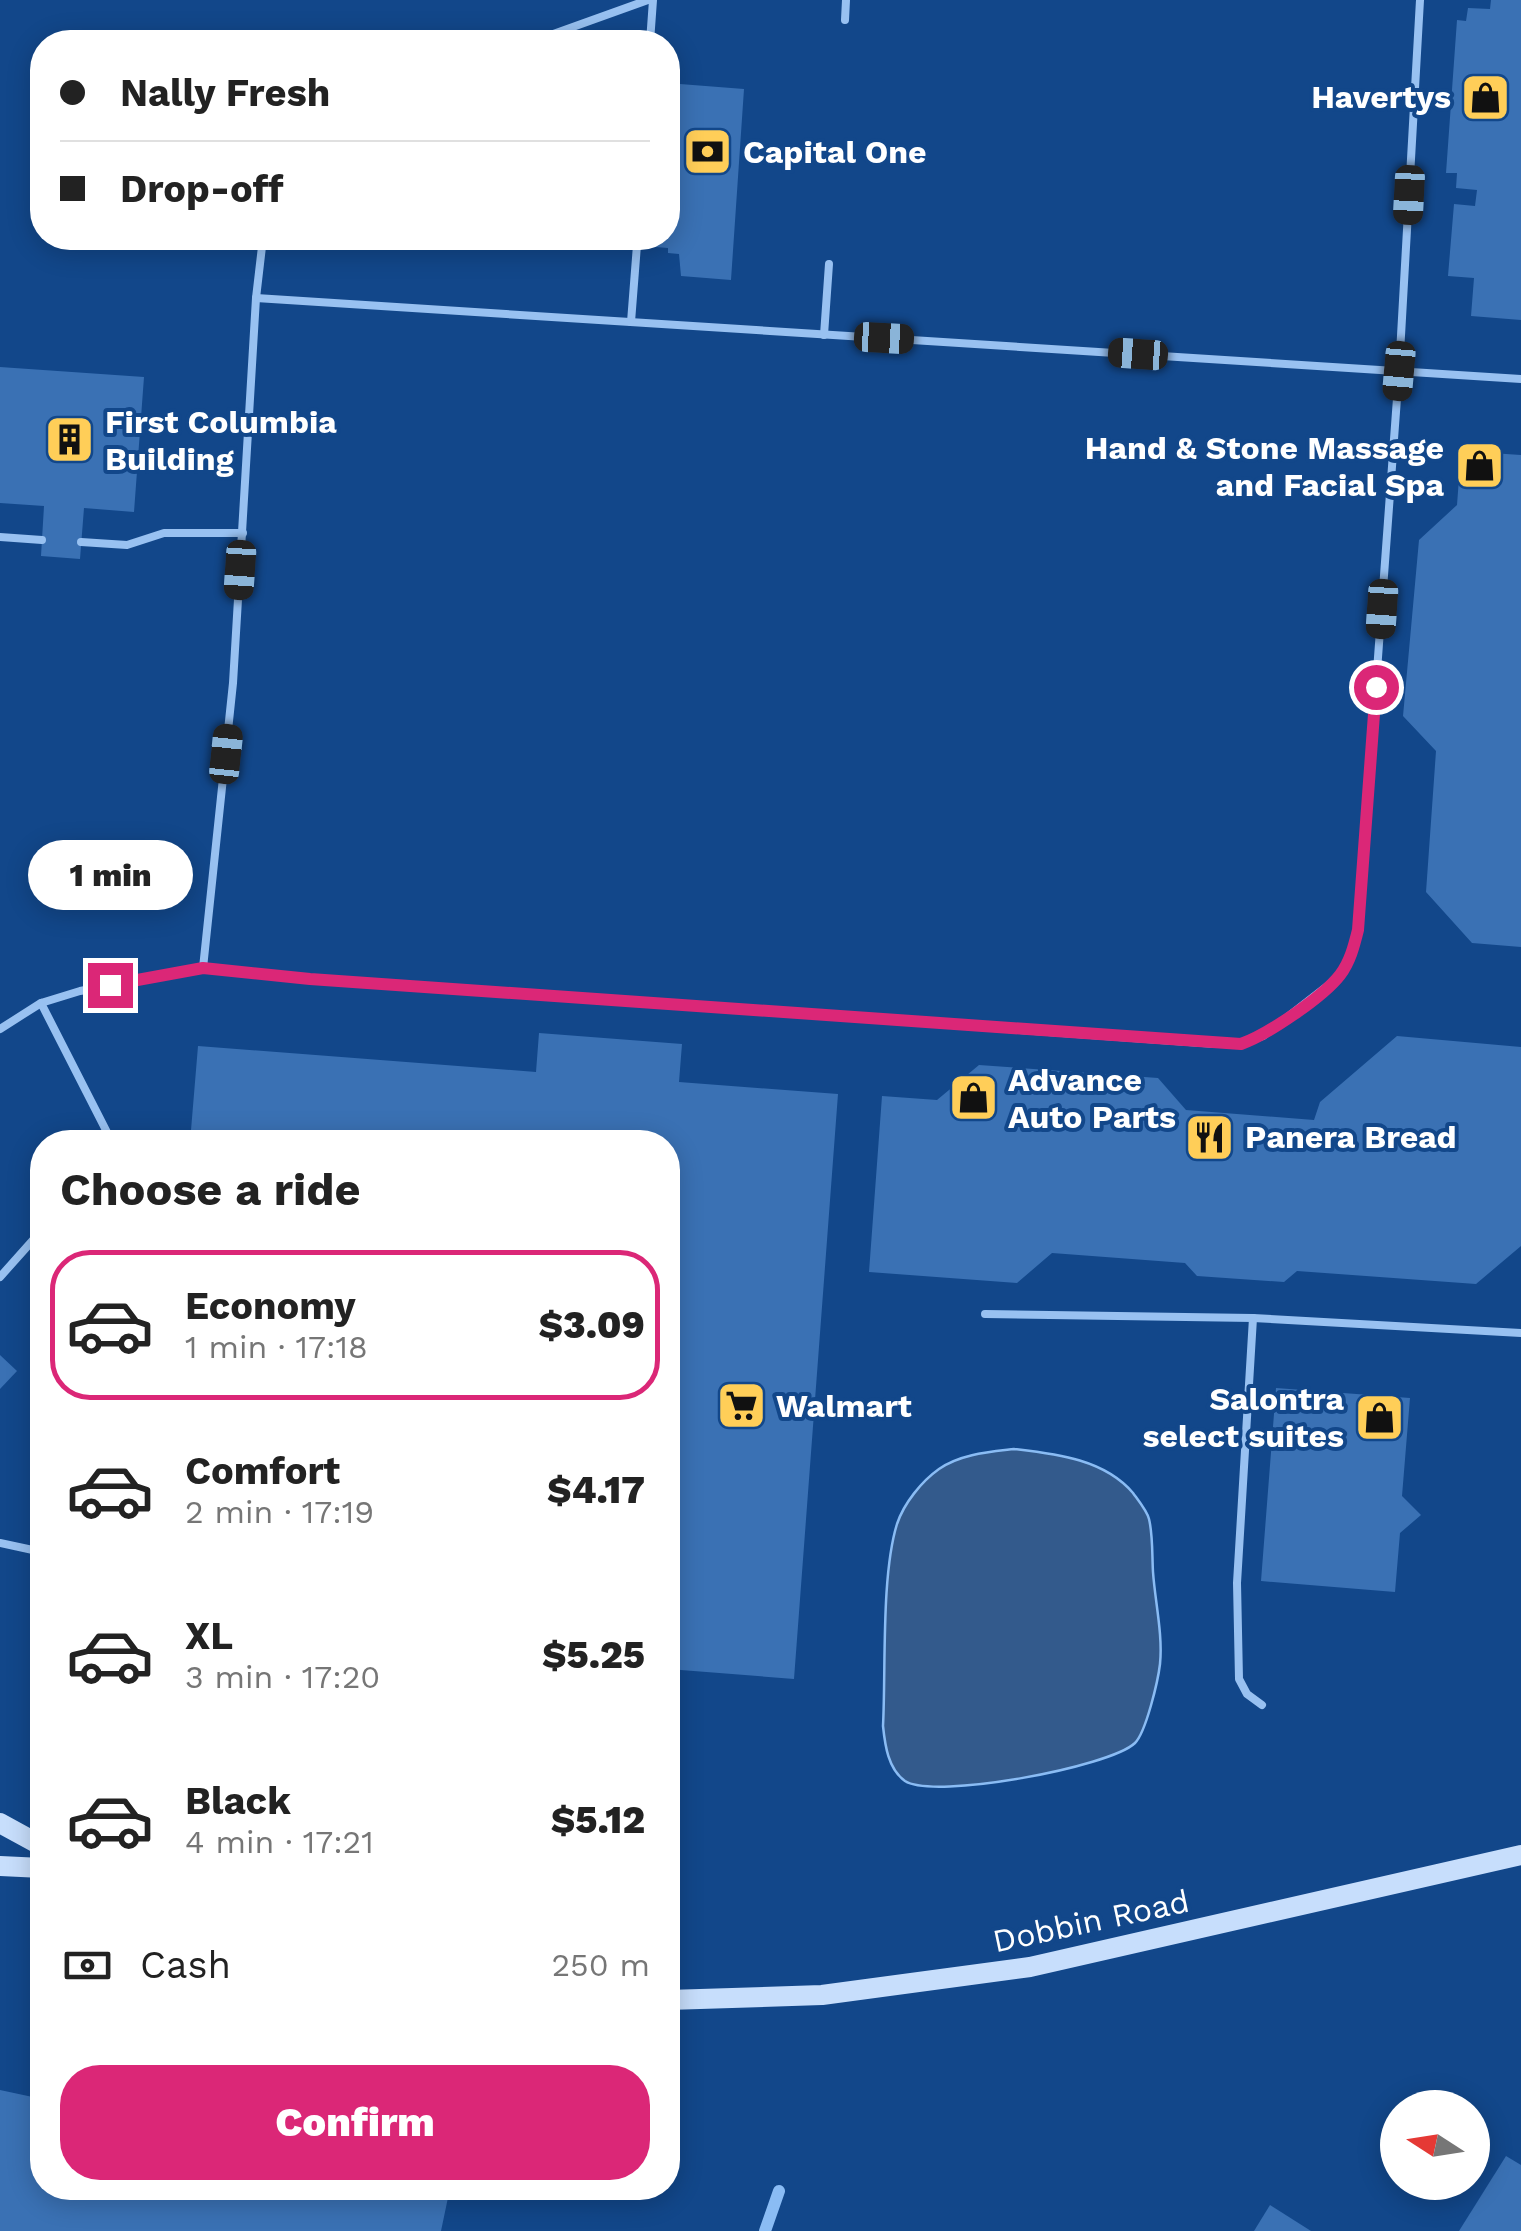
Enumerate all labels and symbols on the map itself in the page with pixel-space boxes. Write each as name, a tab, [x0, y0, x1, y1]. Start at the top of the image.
shop icon: Havertys	[1460, 71, 1512, 123]
place label: Havertys	[1311, 78, 1451, 116]
bank icon: Capital One	[682, 126, 734, 178]
place label: Capital One	[743, 133, 927, 171]
car	[1392, 164, 1426, 226]
car	[853, 321, 915, 355]
car	[1107, 337, 1169, 371]
car	[1381, 340, 1417, 402]
place label: First Columbia Building	[105, 403, 337, 478]
building icon: First Columbia Building	[44, 414, 96, 466]
place label: Hand & Stone Massage and Facial Spa	[1085, 429, 1444, 504]
shop icon: Hand & Stone Massage and Facial Spa	[1453, 440, 1505, 492]
car	[223, 539, 257, 601]
car	[1365, 578, 1399, 640]
route start	[1354, 665, 1399, 710]
car	[208, 723, 244, 785]
callout: 1 min	[28, 840, 192, 910]
route end	[88, 963, 133, 1008]
place label: Advance Auto Parts	[1008, 1061, 1176, 1136]
shop icon: Advance Auto Parts	[947, 1072, 999, 1124]
restaurant icon: Panera Bread	[1184, 1111, 1236, 1163]
place label: Panera Bread	[1245, 1118, 1457, 1156]
supermarket icon: Walmart	[715, 1380, 767, 1432]
place label: Salontra select suites	[1142, 1380, 1344, 1455]
place label: Walmart	[776, 1387, 912, 1425]
shop icon: Salontra select suites	[1353, 1391, 1405, 1443]
street label: Dobbin Road	[989, 1882, 1193, 1960]
north arrow	[1380, 2090, 1490, 2200]

